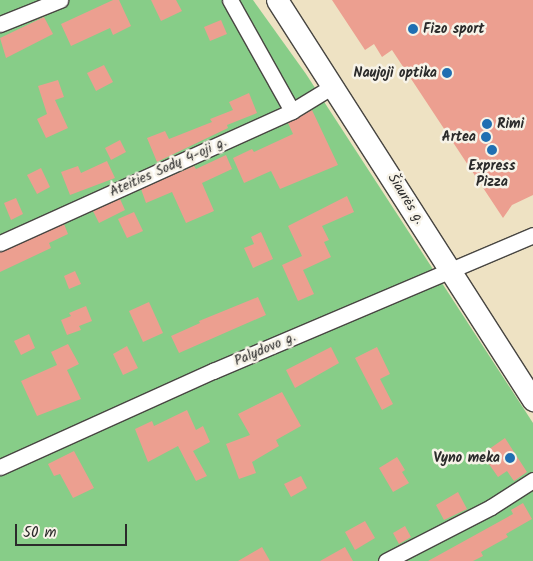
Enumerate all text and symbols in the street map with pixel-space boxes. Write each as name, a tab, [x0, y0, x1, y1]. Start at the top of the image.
place label: Fizo sport	[423, 21, 485, 37]
marker: Fizo sport	[407, 23, 419, 35]
place label: Naujoji optika	[354, 65, 437, 81]
marker: Naujoji optika	[441, 67, 453, 79]
place label: Rimi	[497, 116, 524, 132]
marker: Rimi	[481, 118, 493, 130]
place label: Artea	[442, 129, 476, 145]
marker: Artea	[480, 131, 492, 143]
street label: Ateities Sodų 4-oji g.	[107, 134, 229, 200]
marker: Express Pizza	[486, 144, 498, 156]
place label: Express Pizza	[469, 158, 515, 190]
street label: Šiaurės g.	[384, 171, 428, 227]
street label: Palydovo g.	[232, 329, 298, 369]
place label: Vyno meka	[433, 450, 500, 466]
marker: Vyno meka	[504, 452, 516, 464]
scale bar	[18, 514, 130, 546]
text: 50 m	[23, 521, 57, 545]

